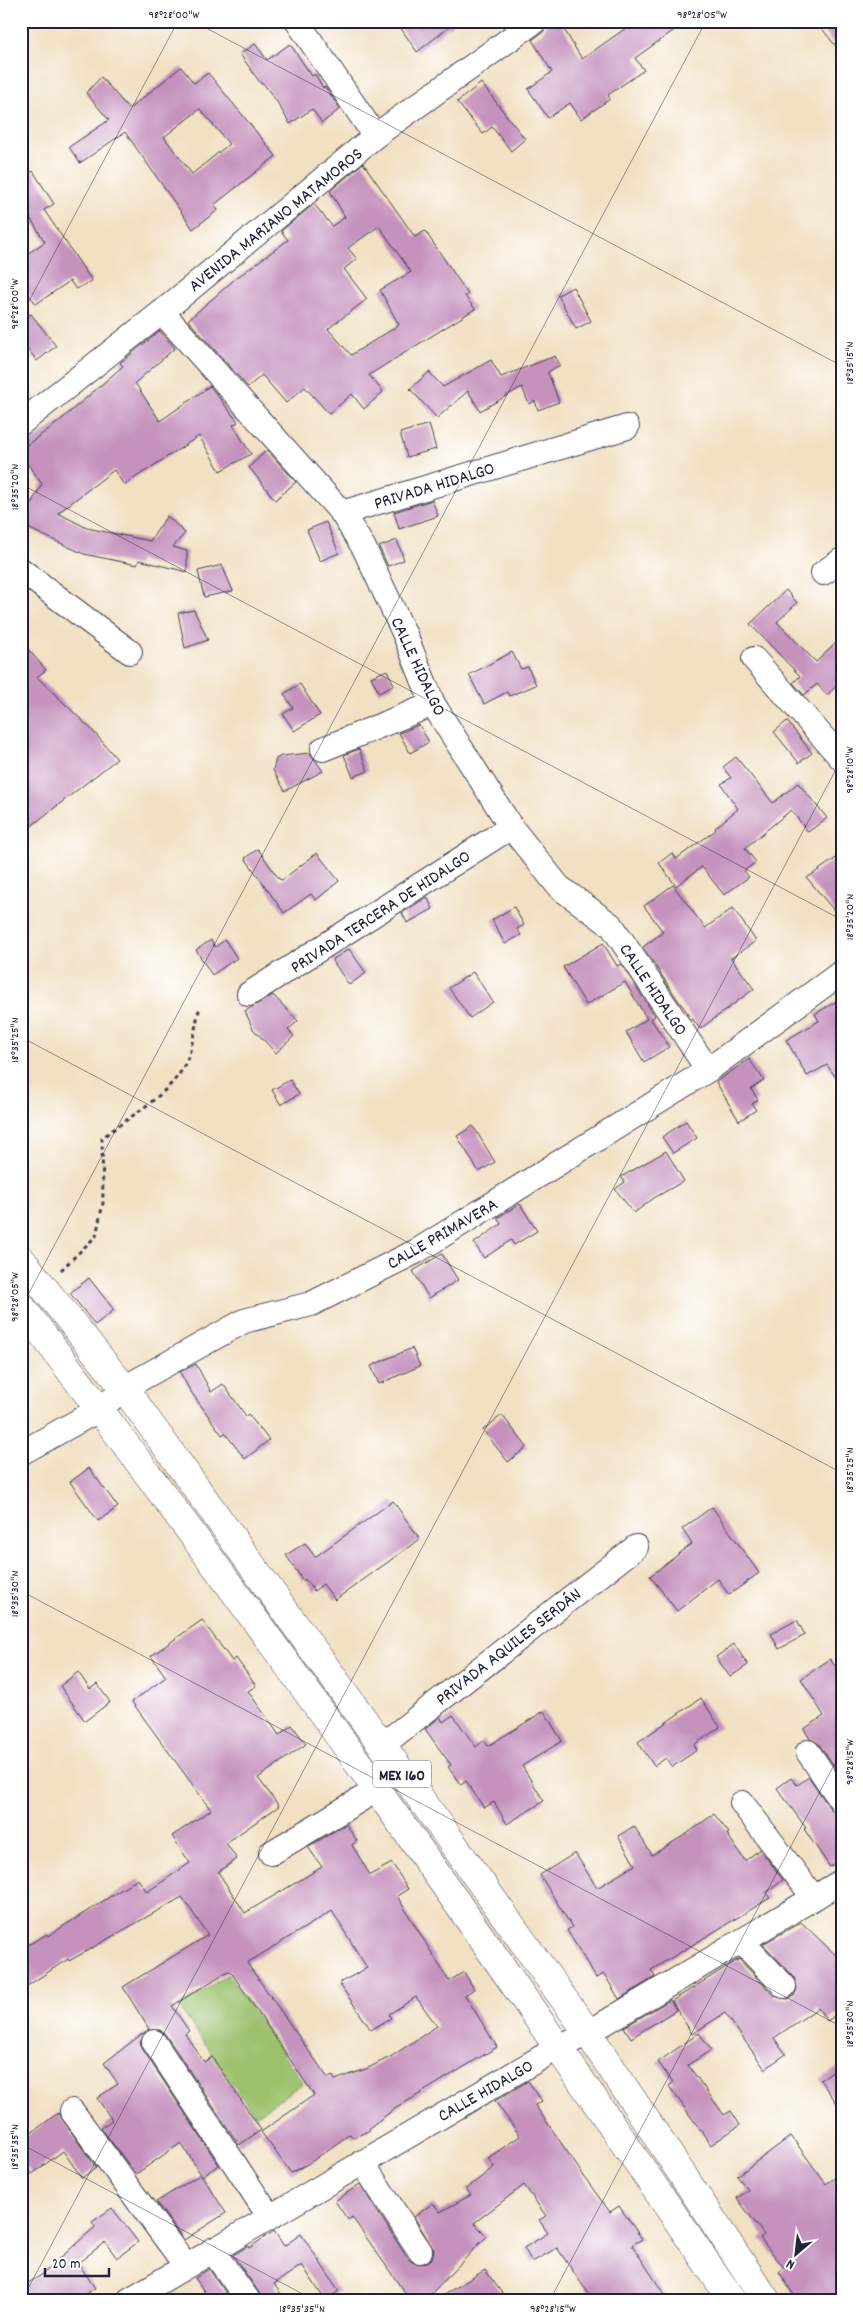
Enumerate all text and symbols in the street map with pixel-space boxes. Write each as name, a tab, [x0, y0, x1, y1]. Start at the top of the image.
text: 98°28'00"W	[149, 7, 200, 24]
text: 98°28'05"W	[677, 7, 727, 24]
street label: AVENIDA MARIANO MATAMOROS	[184, 143, 369, 299]
text: 98°28'00"W	[7, 278, 24, 329]
text: 18°35'15"N	[842, 341, 859, 384]
street label: PRIVADA HIDALGO	[371, 457, 498, 518]
text: 18°35'20"N	[7, 464, 24, 510]
street label: CALLE HIDALGO	[383, 614, 451, 721]
text: 98°28'10"W	[842, 746, 859, 793]
street label: PRIVADA TERCERA DE HIDALGO	[286, 845, 476, 981]
text: 18°35'20"N	[842, 894, 859, 940]
street label: CALLE HIDALGO	[612, 939, 692, 1042]
text: 18°35'25"N	[7, 1017, 24, 1063]
street label: CALLE PRIMAVERA	[383, 1193, 503, 1277]
text: 98°28'05"W	[7, 1272, 24, 1322]
text: 18°35'25"N	[842, 1447, 859, 1493]
text: 18°35'30"N	[7, 1571, 24, 1617]
street label: PRIVADA AQUILES SERDÁN	[431, 1583, 588, 1713]
text: 98°28'15"W	[842, 1739, 859, 1785]
road number: MEX 160	[373, 1760, 431, 1788]
text: 18°35'30"N	[842, 2001, 859, 2047]
street label: CALLE HIDALGO	[434, 2055, 539, 2130]
text: 18°35'35"N	[7, 2124, 24, 2170]
north arrow	[770, 2228, 820, 2278]
scale bar	[45, 2246, 109, 2278]
text: N	[783, 2253, 799, 2274]
text: 20 m	[52, 2254, 80, 2276]
text: 18°35'35"N	[279, 2301, 325, 2318]
text: 98°28'15"W	[530, 2301, 576, 2318]

